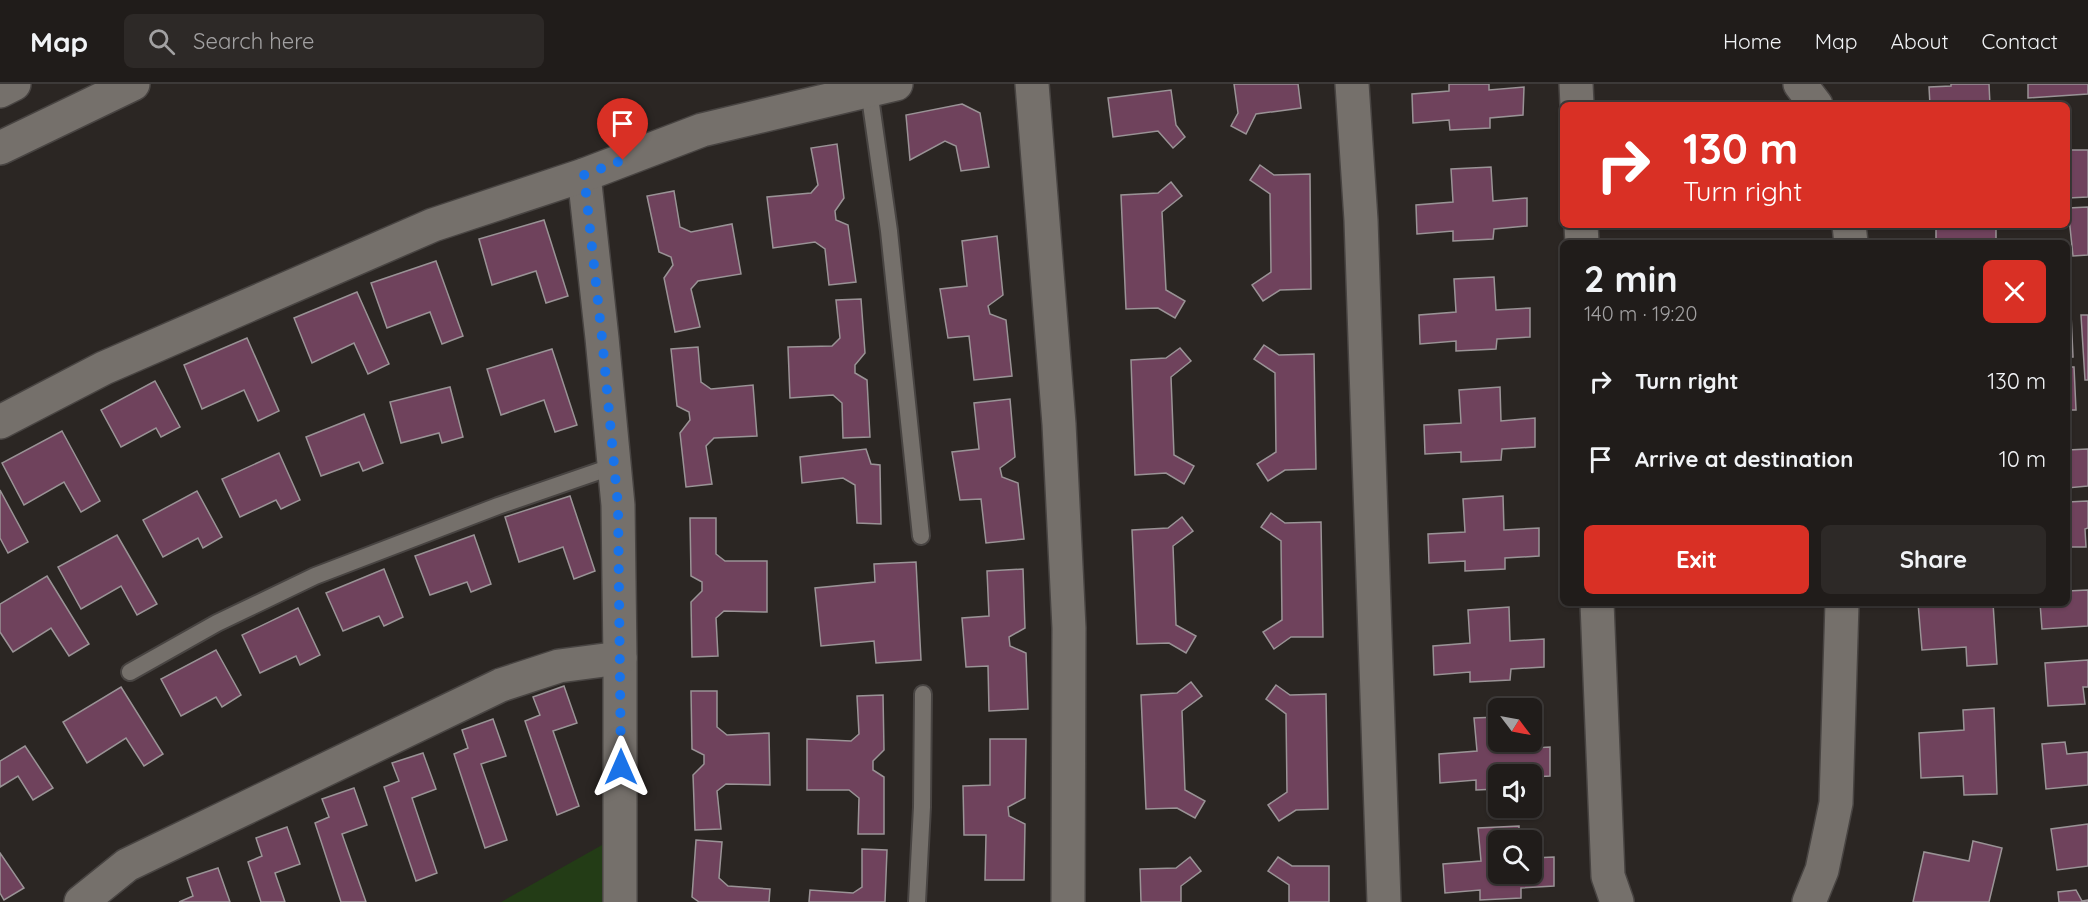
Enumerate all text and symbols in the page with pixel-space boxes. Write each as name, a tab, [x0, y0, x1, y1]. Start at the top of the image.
search box	[124, 14, 544, 68]
text: Map	[30, 24, 88, 59]
icon: search	[145, 25, 178, 58]
text: Search here	[193, 27, 315, 55]
text: Home	[1723, 28, 1782, 54]
text: Map	[1815, 28, 1858, 54]
text: About	[1891, 28, 1949, 54]
text: Contact	[1982, 28, 2058, 54]
pin	[597, 98, 648, 160]
icon: arrive	[606, 107, 639, 140]
text: 130 m	[1683, 122, 1798, 175]
icon: right	[1584, 126, 1662, 204]
text: Turn right	[1683, 174, 1802, 208]
text: 2 min	[1584, 256, 1678, 301]
button: close	[1983, 260, 2046, 323]
text: 140 m · 19:20	[1584, 301, 1697, 326]
icon: right	[1584, 365, 1617, 398]
text: Turn right	[1635, 367, 1739, 395]
text: 130 m	[1987, 367, 2046, 395]
icon: arrive	[1584, 443, 1617, 476]
text: Arrive at destination	[1635, 445, 1853, 473]
text: 10 m	[1999, 445, 2046, 473]
button: Exit	[1584, 525, 1809, 594]
button: Share	[1821, 525, 2046, 594]
north arrow	[1488, 698, 1542, 752]
map controls	[1488, 698, 1542, 884]
position arrow	[589, 735, 653, 799]
button: sound	[1488, 764, 1542, 818]
button: search	[1488, 830, 1542, 884]

